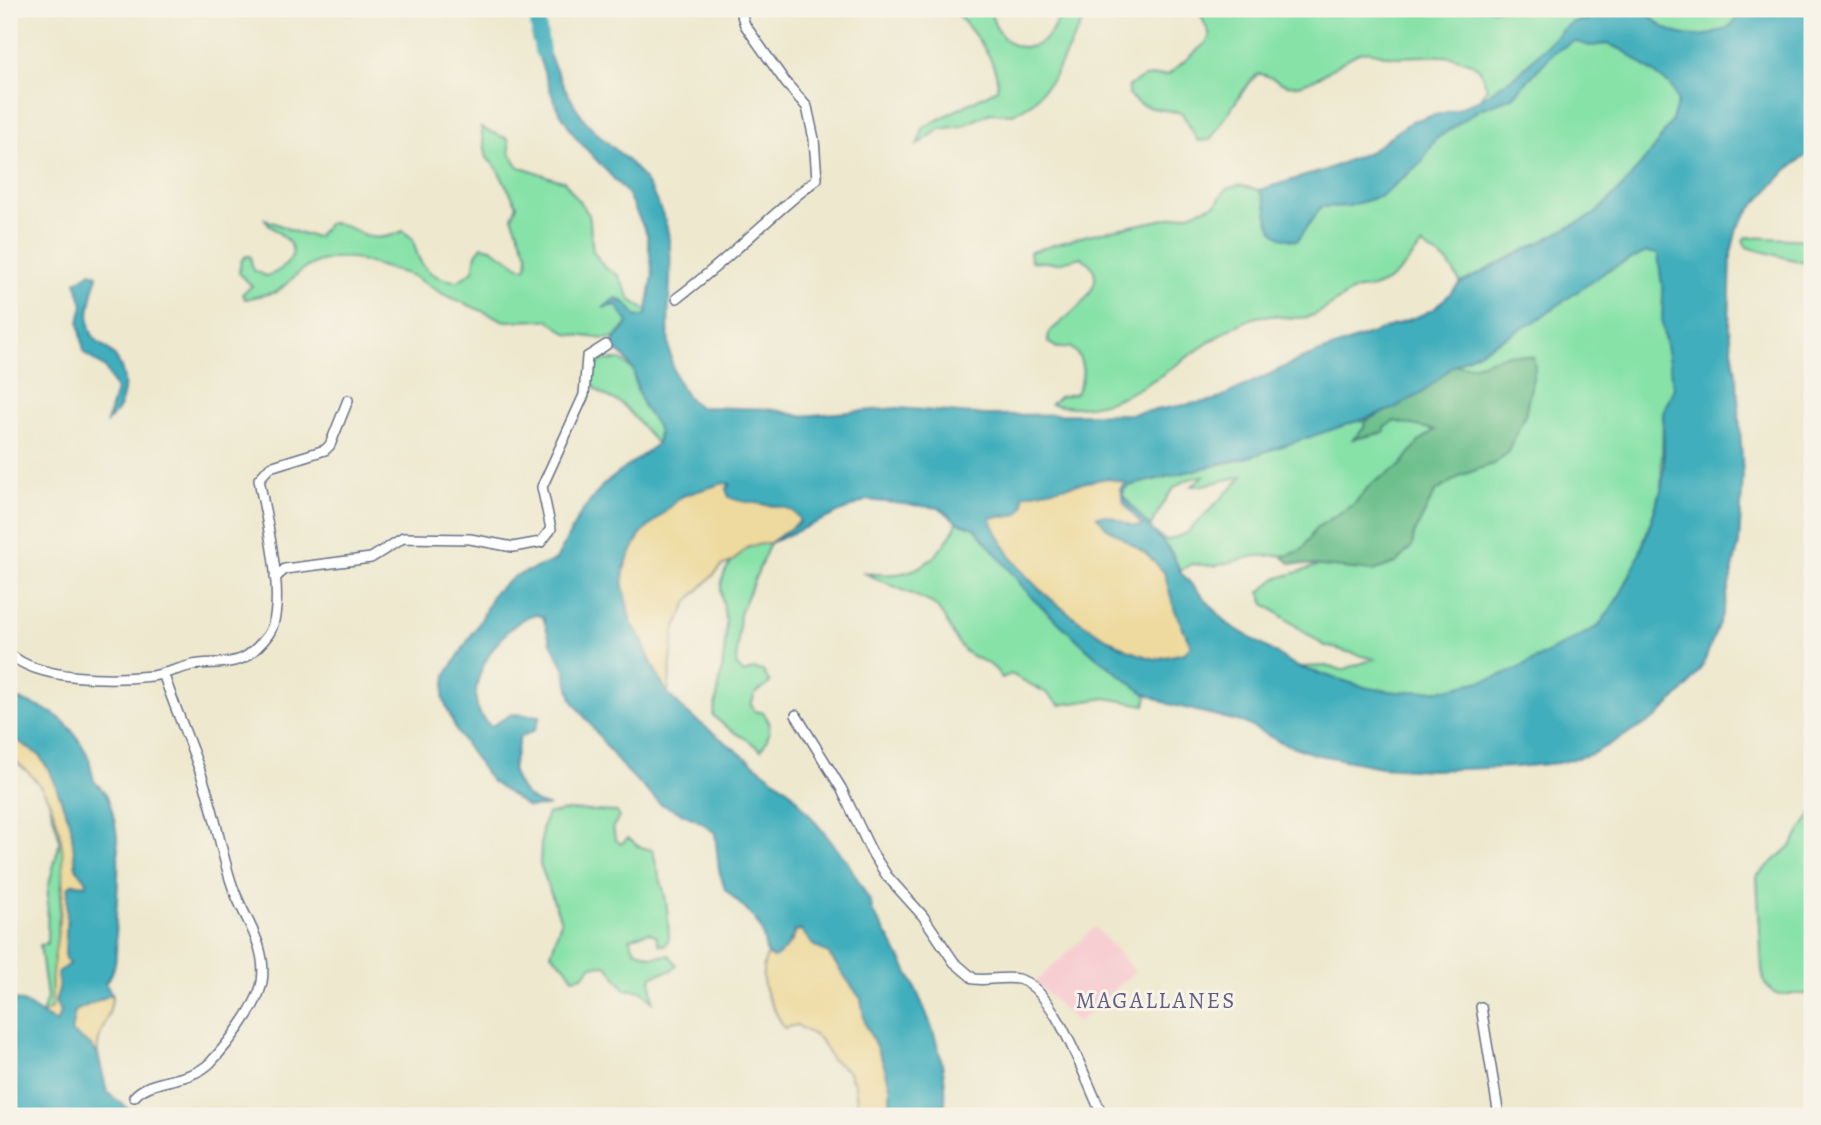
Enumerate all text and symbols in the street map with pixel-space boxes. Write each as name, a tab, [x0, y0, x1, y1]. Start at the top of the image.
district label: MAGALLANES	[1076, 985, 1236, 1016]

